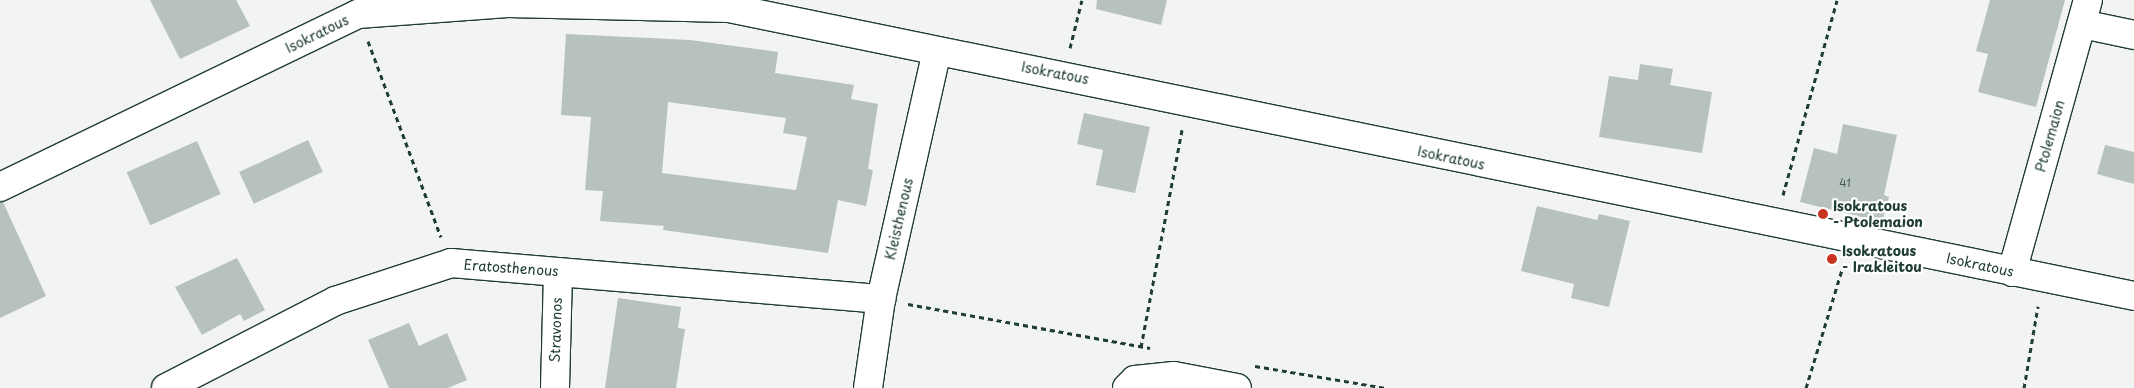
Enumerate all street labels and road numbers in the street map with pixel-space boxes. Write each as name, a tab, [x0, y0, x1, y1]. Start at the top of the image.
street label: Isokratous	[283, 11, 351, 57]
street label: Isokratous	[1020, 58, 1090, 88]
street label: Ptolemaion	[2032, 98, 2068, 174]
street label: Isokratous	[1416, 143, 1486, 173]
street label: Kleisthenous	[881, 176, 917, 262]
street label: Isokratous	[1945, 250, 2015, 280]
street label: Eratosthenous	[463, 256, 559, 280]
street label: Stravonos	[546, 297, 566, 363]

